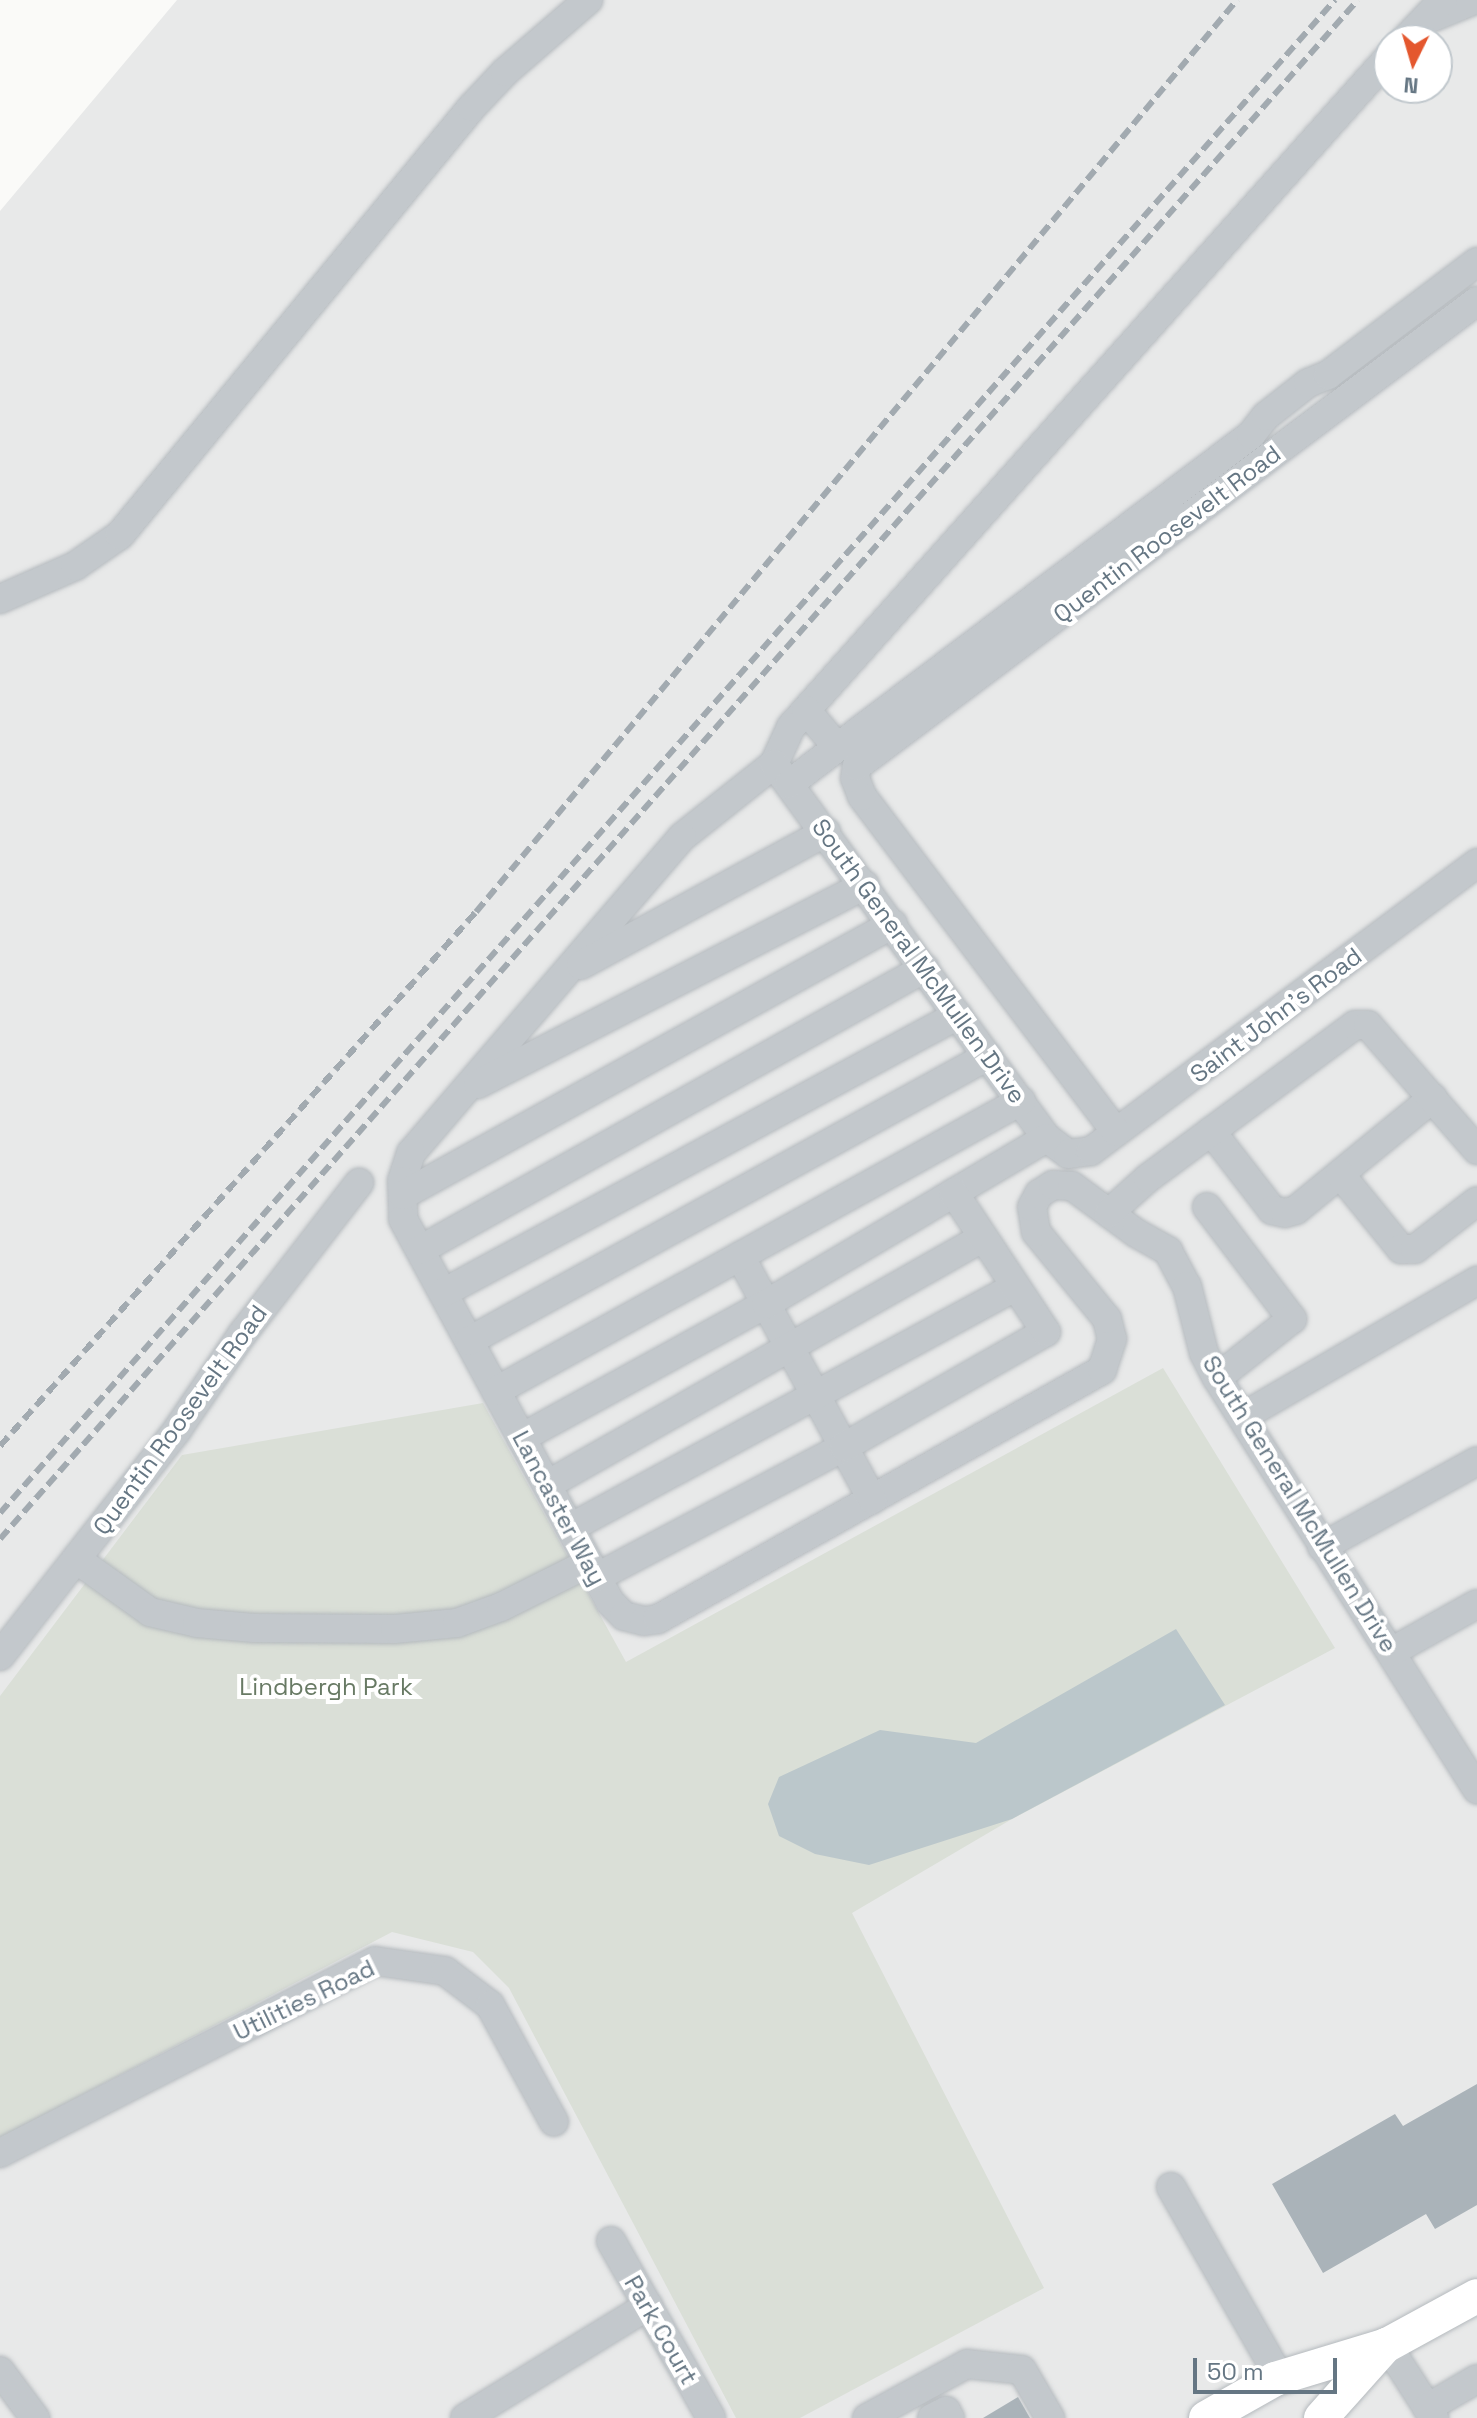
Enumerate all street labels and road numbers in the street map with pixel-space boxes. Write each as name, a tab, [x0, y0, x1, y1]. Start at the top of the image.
street label: Quentin Roosevelt Road	[1048, 439, 1286, 629]
street label: South General McMullen Drive	[806, 813, 1032, 1109]
street label: Saint John's Road	[1185, 941, 1367, 1089]
street label: Quentin Roosevelt Road	[87, 1300, 273, 1540]
street label: South General McMullen Drive	[1197, 1350, 1403, 1658]
street label: Lancaster Way	[506, 1426, 612, 1590]
street label: Utilities Road	[229, 1953, 379, 2047]
street label: Park Court	[618, 2270, 704, 2390]

